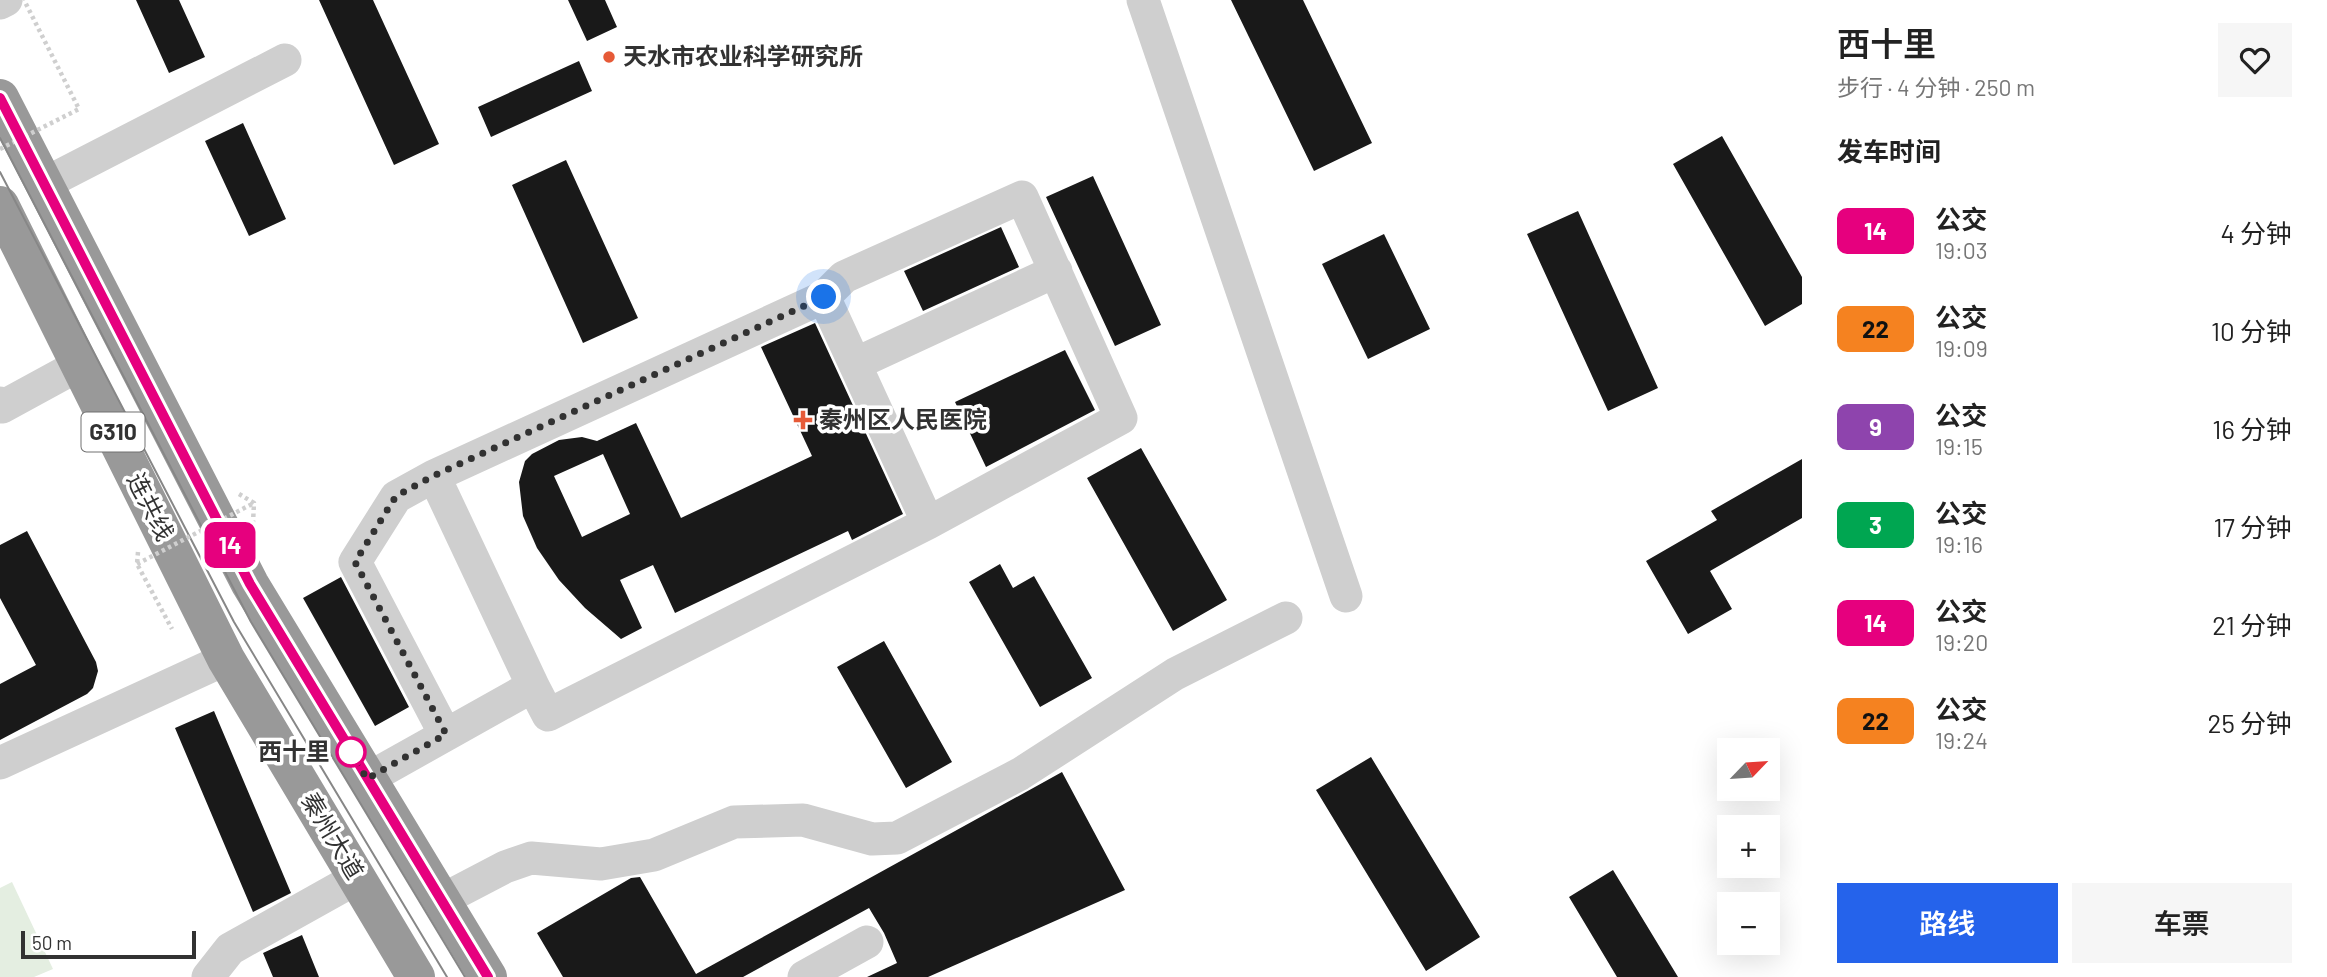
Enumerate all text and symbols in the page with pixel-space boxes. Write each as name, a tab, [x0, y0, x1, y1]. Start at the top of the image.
text: 西十里	[1837, 23, 1936, 63]
button: heart	[2218, 23, 2292, 97]
place label: 天水市农业科学研究所	[623, 41, 863, 70]
marker: 天水市农业科学研究所	[601, 49, 617, 65]
text: 步行 · 4 分钟 · 250 m	[1837, 73, 2035, 101]
text: 发车时间	[1837, 135, 1941, 166]
text: 公交	[1935, 203, 1987, 234]
text: 14	[1864, 216, 1887, 245]
text: 4 分钟	[2220, 217, 2292, 248]
text: 19:03	[1935, 236, 1988, 264]
your location	[806, 279, 841, 314]
text: 公交	[1935, 301, 1987, 332]
text: 22	[1862, 314, 1889, 343]
text: 10 分钟	[2211, 315, 2292, 346]
text: 19:09	[1935, 334, 1988, 362]
text: 公交	[1935, 399, 1987, 430]
place label: 秦州区人民医院	[819, 404, 987, 433]
marker: 秦州区人民医院	[793, 410, 813, 430]
road number: G310	[82, 412, 144, 452]
text: 9	[1869, 412, 1882, 441]
text: 16 分钟	[2212, 413, 2292, 444]
text: 19:15	[1935, 432, 1983, 460]
street label: 连共线	[122, 468, 181, 545]
text: 公交	[1935, 497, 1987, 528]
text: 3	[1869, 510, 1882, 539]
text: 17 分钟	[2213, 511, 2292, 542]
line badge: 14	[198, 522, 262, 568]
text: 14	[218, 530, 242, 559]
text: 19:16	[1935, 530, 1983, 558]
text: 公交	[1935, 595, 1987, 626]
text: 14	[1864, 608, 1887, 637]
text: 21 分钟	[2212, 609, 2292, 640]
text: 19:20	[1935, 628, 1988, 656]
text: 公交	[1935, 693, 1987, 724]
text: 22	[1862, 706, 1889, 735]
text: 25 分钟	[2207, 707, 2292, 738]
text: 19:24	[1935, 726, 1988, 754]
place label: 西十里	[258, 736, 330, 765]
marker: 西十里	[336, 737, 366, 767]
north arrow	[1717, 738, 1780, 802]
map controls	[1717, 738, 1780, 955]
street label: 秦州大道	[296, 787, 370, 884]
button: +	[1717, 815, 1780, 878]
button: 路线	[1837, 883, 2058, 963]
button: 车票	[2072, 883, 2292, 963]
button: −	[1717, 892, 1780, 955]
scale bar	[21, 928, 196, 960]
text: 50 m	[32, 931, 72, 954]

